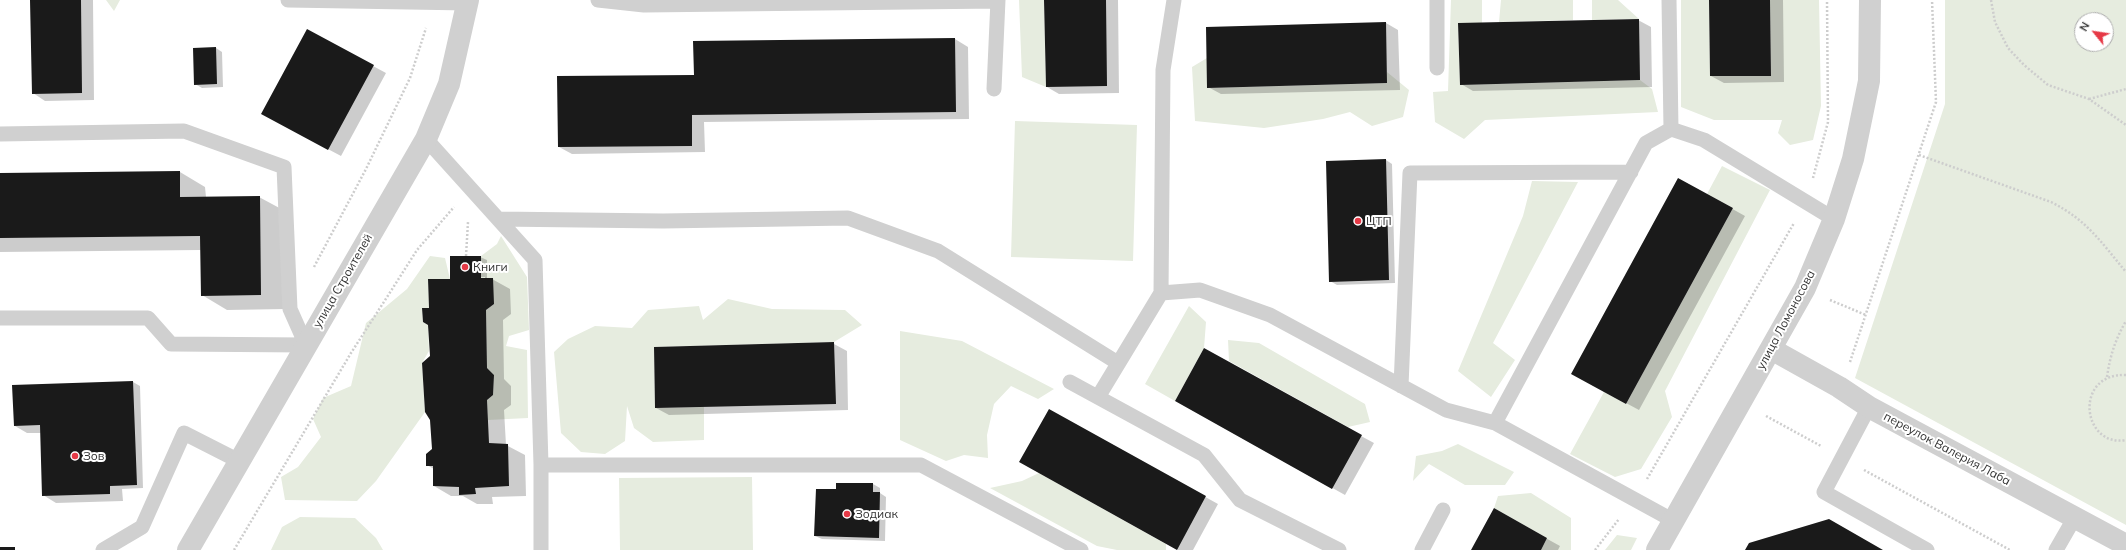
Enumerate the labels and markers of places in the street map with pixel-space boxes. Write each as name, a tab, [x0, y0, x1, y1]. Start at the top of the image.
place label: ЦТП	[1366, 214, 1392, 228]
marker: ЦТП	[1353, 216, 1363, 226]
place label: Книги	[473, 260, 508, 274]
marker: Книги	[460, 262, 470, 272]
place label: Зов	[83, 449, 105, 463]
marker: Зов	[70, 451, 80, 461]
place label: Зодиак	[855, 507, 898, 521]
marker: Зодиак	[842, 509, 852, 519]

